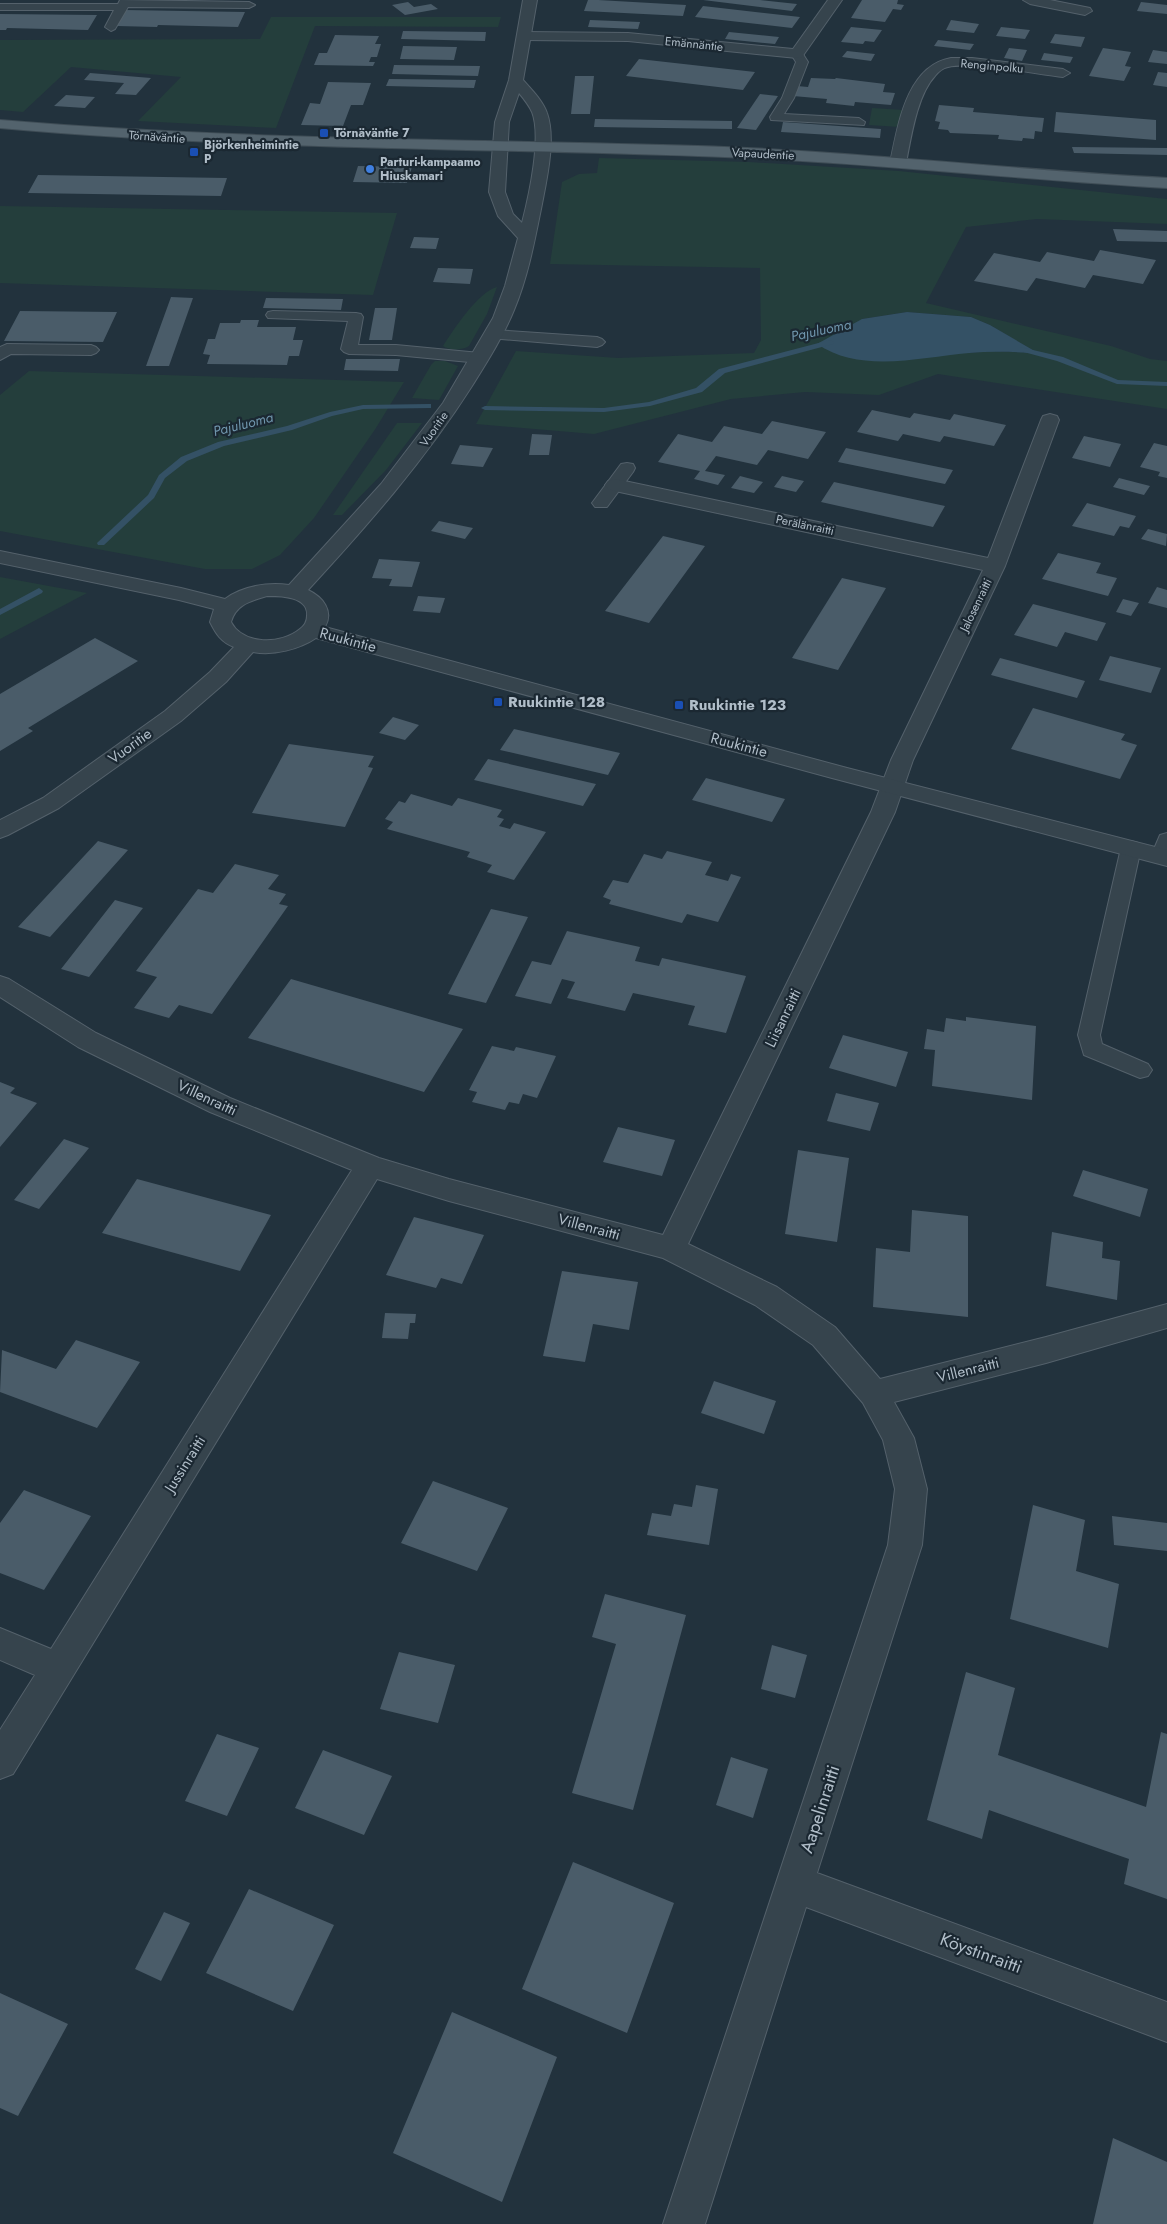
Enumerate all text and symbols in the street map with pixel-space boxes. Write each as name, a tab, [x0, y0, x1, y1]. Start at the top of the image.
street label: Emännäntie	[664, 32, 724, 56]
street label: Renginpolku	[960, 54, 1024, 78]
place label: Törnäväntie 7	[334, 124, 410, 142]
street label: Törnäväntie	[128, 126, 186, 148]
marker: Törnäväntie 7	[318, 127, 330, 139]
place label: Björkenheimintie P	[204, 136, 299, 168]
street label: Vapaudentie	[731, 143, 795, 165]
marker: Björkenheimintie P	[188, 146, 200, 158]
place label: Parturi-kampaamo Hiuskamari	[380, 153, 481, 185]
marker: Parturi-kampaamo Hiuskamari	[364, 163, 376, 175]
water label: Pajuluoma	[789, 314, 853, 346]
water label: Pajuluoma	[211, 407, 275, 441]
street label: Vuoritie	[415, 408, 453, 450]
street label: Perälänraitti	[774, 510, 836, 540]
street label: Jalosenraitti	[955, 575, 997, 636]
street label: Ruukintie	[317, 622, 379, 658]
place label: Ruukintie 128	[508, 691, 605, 713]
place label: Ruukintie 123	[689, 694, 786, 716]
marker: Ruukintie 128	[492, 696, 504, 708]
marker: Ruukintie 123	[673, 699, 685, 711]
street label: Vuoritie	[104, 722, 157, 769]
street label: Ruukintie	[708, 727, 770, 763]
street label: Liisanraitti	[759, 985, 807, 1051]
street label: Villenraitti	[173, 1075, 241, 1121]
street label: Villenraitti	[555, 1208, 623, 1246]
street label: Villenraitti	[934, 1352, 1002, 1388]
street label: Jussinraitti	[158, 1432, 211, 1498]
street label: Aapelinraitti	[794, 1762, 846, 1856]
street label: Köystinraitti	[936, 1926, 1026, 1980]

